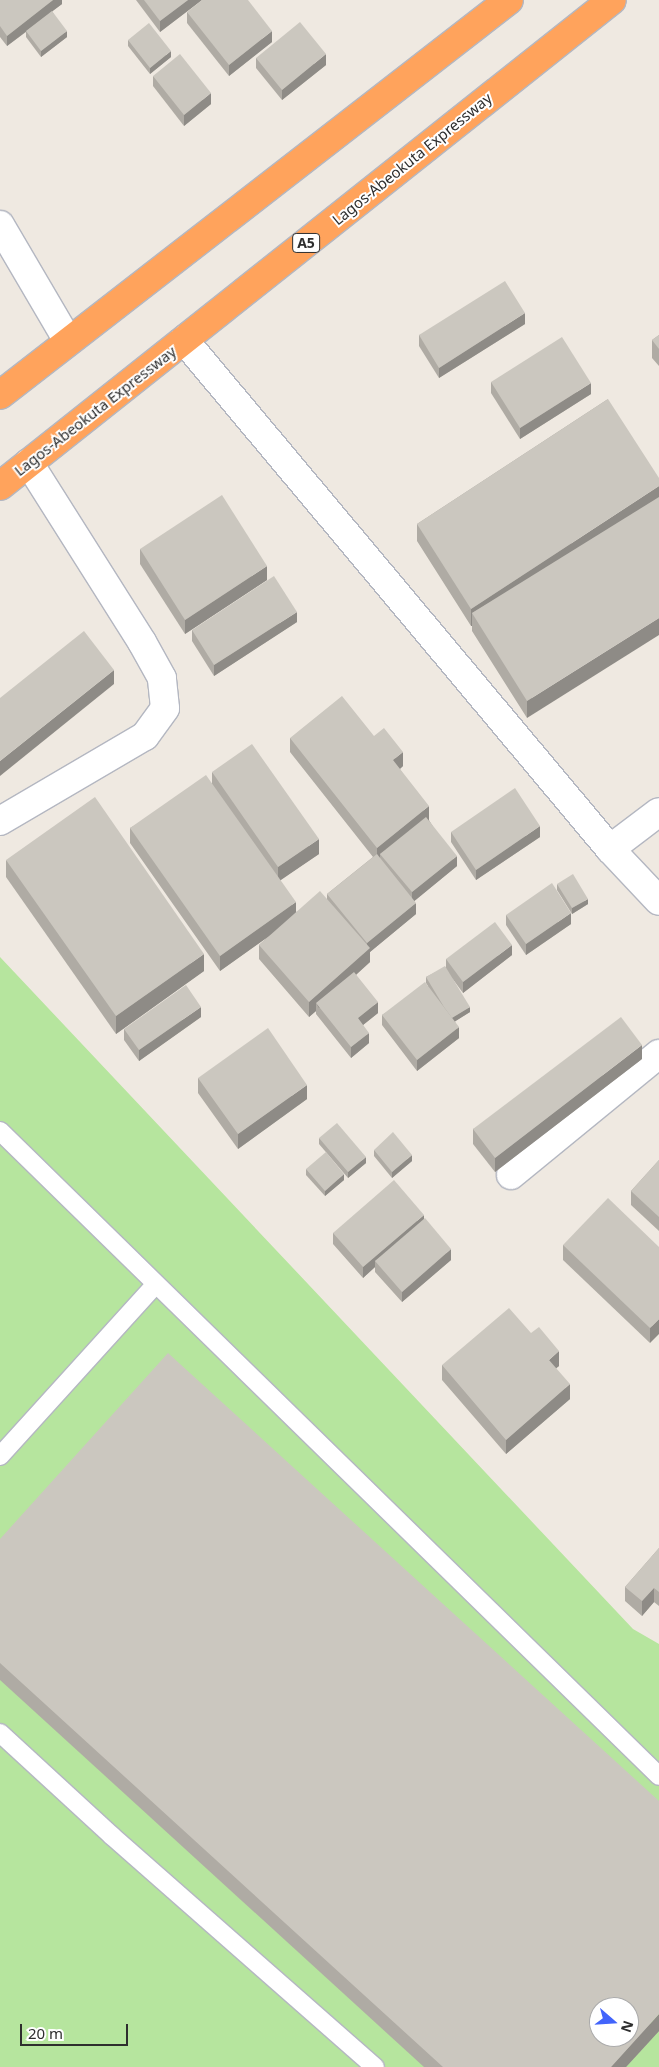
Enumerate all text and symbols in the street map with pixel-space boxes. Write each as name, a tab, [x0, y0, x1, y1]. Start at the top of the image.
street label: Lagos-Abeokuta Expressway	[329, 89, 495, 229]
road number: A5	[291, 232, 321, 254]
street label: Lagos-Abeokuta Expressway	[11, 342, 179, 480]
north arrow	[589, 1997, 639, 2047]
scale bar	[22, 2014, 130, 2046]
text: N	[617, 2018, 639, 2035]
text: 20 m	[28, 2023, 63, 2043]

